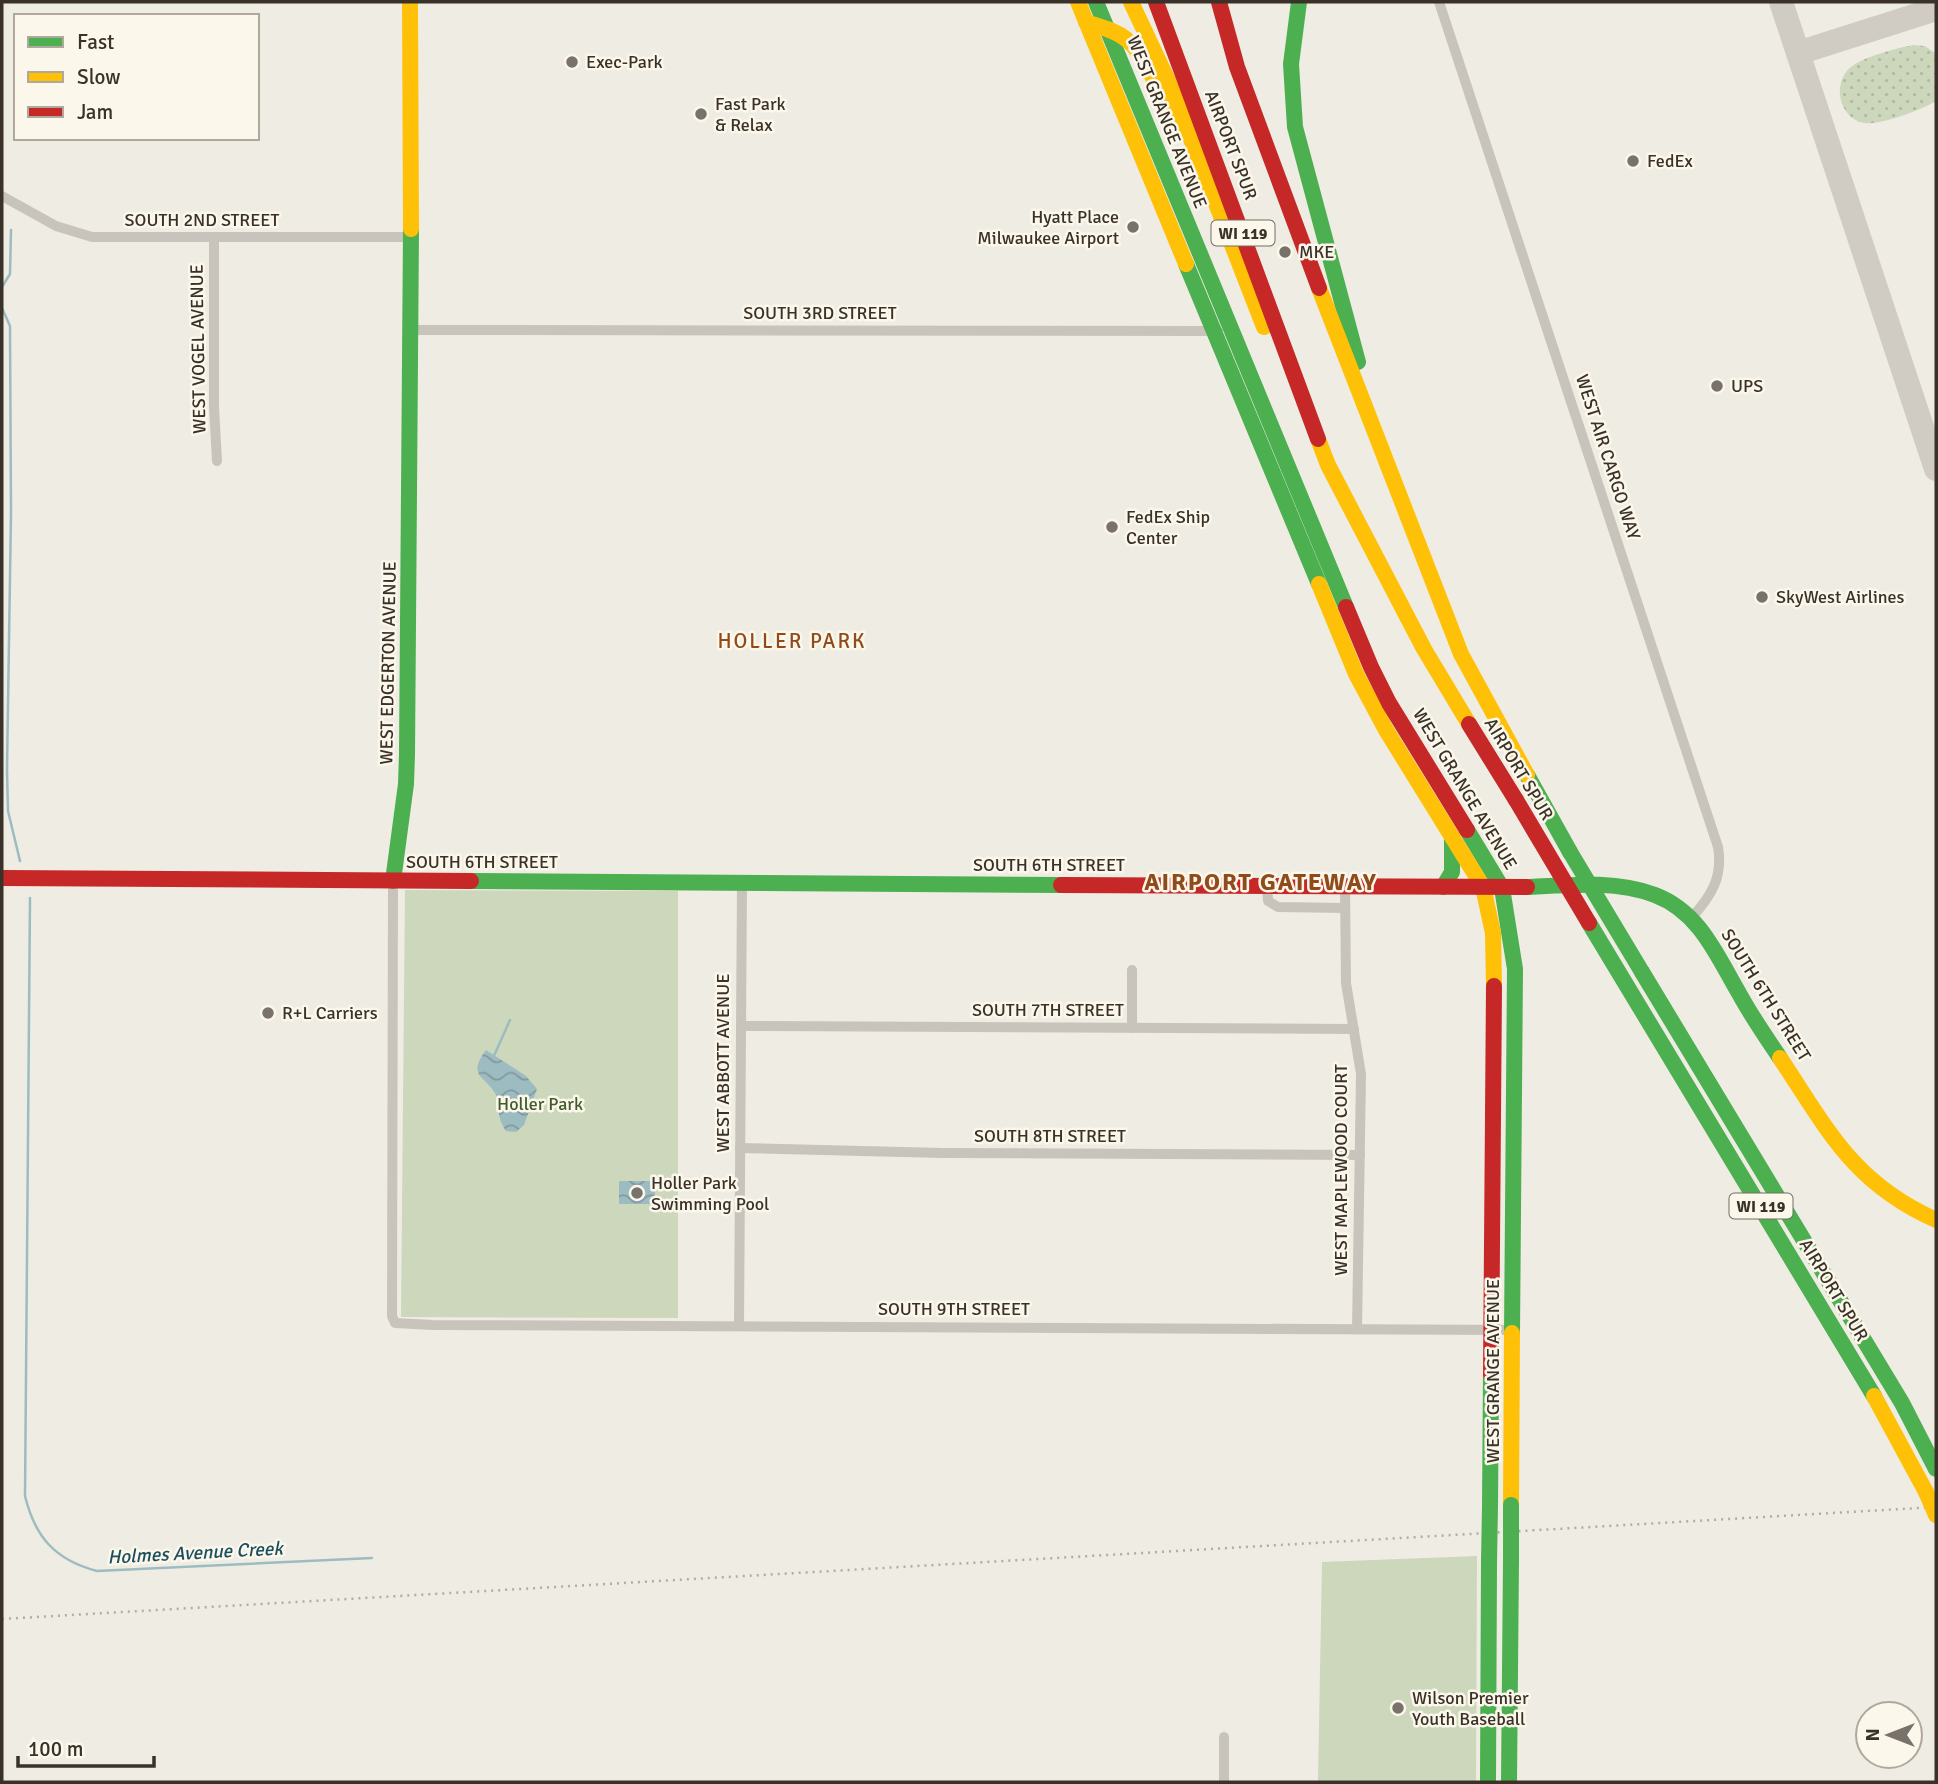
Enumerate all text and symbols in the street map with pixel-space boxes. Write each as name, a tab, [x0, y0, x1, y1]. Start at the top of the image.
legend	[14, 14, 259, 140]
text: Fast	[77, 29, 114, 55]
street label: WEST GRANGE AVENUE	[1122, 32, 1212, 212]
place label: Exec-Park	[586, 51, 663, 73]
marker: Exec-Park	[564, 54, 580, 70]
text: Slow	[77, 64, 121, 90]
street label: AIRPORT SPUR	[1200, 87, 1262, 203]
place label: Fast Park & Relax	[715, 93, 786, 136]
text: Jam	[77, 99, 113, 125]
marker: Fast Park & Relax	[693, 106, 709, 122]
place label: FedEx	[1647, 150, 1694, 172]
marker: FedEx	[1625, 153, 1641, 169]
place label: Hyatt Place Milwaukee Airport	[977, 206, 1119, 249]
street label: SOUTH 2ND STREET	[125, 209, 280, 231]
marker: Hyatt Place Milwaukee Airport	[1125, 219, 1141, 235]
road number: WI 119	[1212, 220, 1274, 246]
place label: MKE	[1299, 241, 1334, 263]
marker: MKE	[1277, 244, 1293, 260]
street label: WEST VOGEL AVENUE	[186, 264, 210, 434]
street label: SOUTH 3RD STREET	[743, 302, 897, 324]
street label: WEST AIR CARGO WAY	[1571, 372, 1645, 542]
place label: UPS	[1731, 375, 1763, 397]
marker: UPS	[1709, 378, 1725, 394]
place label: FedEx Ship Center	[1126, 506, 1210, 549]
marker: FedEx Ship Center	[1104, 519, 1120, 535]
street label: WEST EDGERTON AVENUE	[375, 561, 401, 765]
place label: SkyWest Airlines	[1776, 586, 1905, 608]
marker: SkyWest Airlines	[1754, 589, 1770, 605]
district label: HOLLER PARK	[717, 628, 867, 654]
street label: WEST GRANGE AVENUE	[1408, 704, 1522, 874]
street label: AIRPORT SPUR	[1480, 714, 1558, 824]
street label: SOUTH 6TH STREET	[406, 851, 558, 873]
street label: SOUTH 6TH STREET	[973, 854, 1125, 876]
district label: AIRPORT GATEWAY	[1144, 867, 1378, 897]
street label: SOUTH 6TH STREET	[1716, 925, 1816, 1065]
street label: WEST ABBOTT AVENUE	[712, 973, 734, 1153]
street label: SOUTH 7TH STREET	[972, 999, 1124, 1021]
place label: R+L Carriers	[282, 1002, 378, 1024]
marker: R+L Carriers	[260, 1005, 276, 1021]
street label: WEST MAPLEWOOD COURT	[1330, 1064, 1352, 1276]
park label: Holler Park	[497, 1093, 583, 1115]
street label: SOUTH 8TH STREET	[974, 1125, 1126, 1147]
place label: Holler Park Swimming Pool	[651, 1172, 769, 1215]
marker: Holler Park Swimming Pool	[629, 1185, 645, 1201]
road number: WI 119	[1730, 1194, 1792, 1218]
street label: AIRPORT SPUR	[1795, 1235, 1873, 1345]
street label: WEST GRANGE AVENUE	[1482, 1279, 1504, 1463]
street label: SOUTH 9TH STREET	[878, 1298, 1030, 1320]
water label: Holmes Avenue Creek	[107, 1536, 285, 1570]
place label: Wilson Premier Youth Baseball	[1412, 1687, 1529, 1730]
marker: Wilson Premier Youth Baseball	[1390, 1700, 1406, 1716]
north arrow	[1854, 1700, 1924, 1770]
scale bar	[18, 1724, 154, 1768]
text: N	[1861, 1728, 1885, 1742]
text: 100 m	[28, 1736, 83, 1762]

